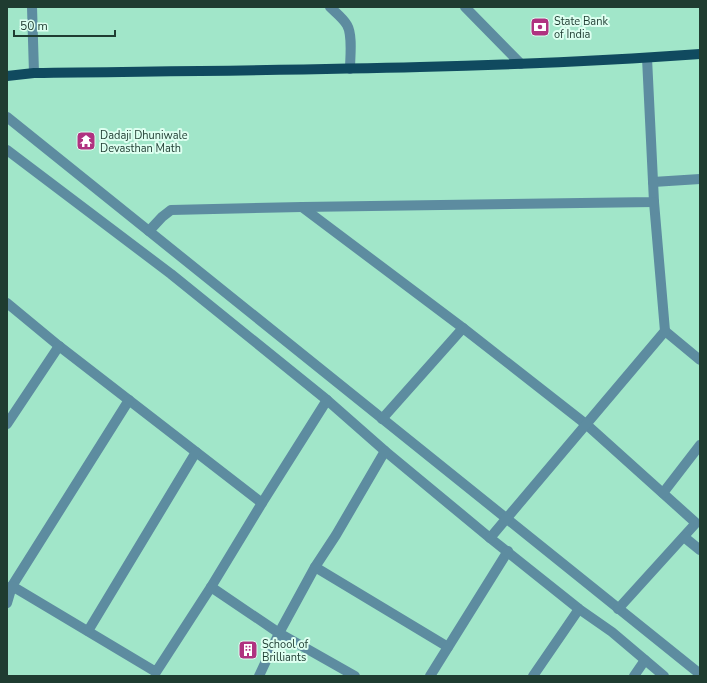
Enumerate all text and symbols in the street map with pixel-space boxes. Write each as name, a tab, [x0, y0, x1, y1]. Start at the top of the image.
scale bar	[14, 12, 115, 38]
place label: State Bank of India	[554, 14, 608, 42]
bank icon: State Bank of India	[529, 16, 551, 38]
text: 50 m	[20, 18, 48, 34]
place label: Dadaji Dhuniwale Devasthan Math	[100, 128, 188, 156]
temple icon: Dadaji Dhuniwale Devasthan Math	[75, 130, 97, 152]
place label: School of Brilliants	[262, 637, 308, 665]
building icon: School of Brilliants	[237, 639, 259, 661]

